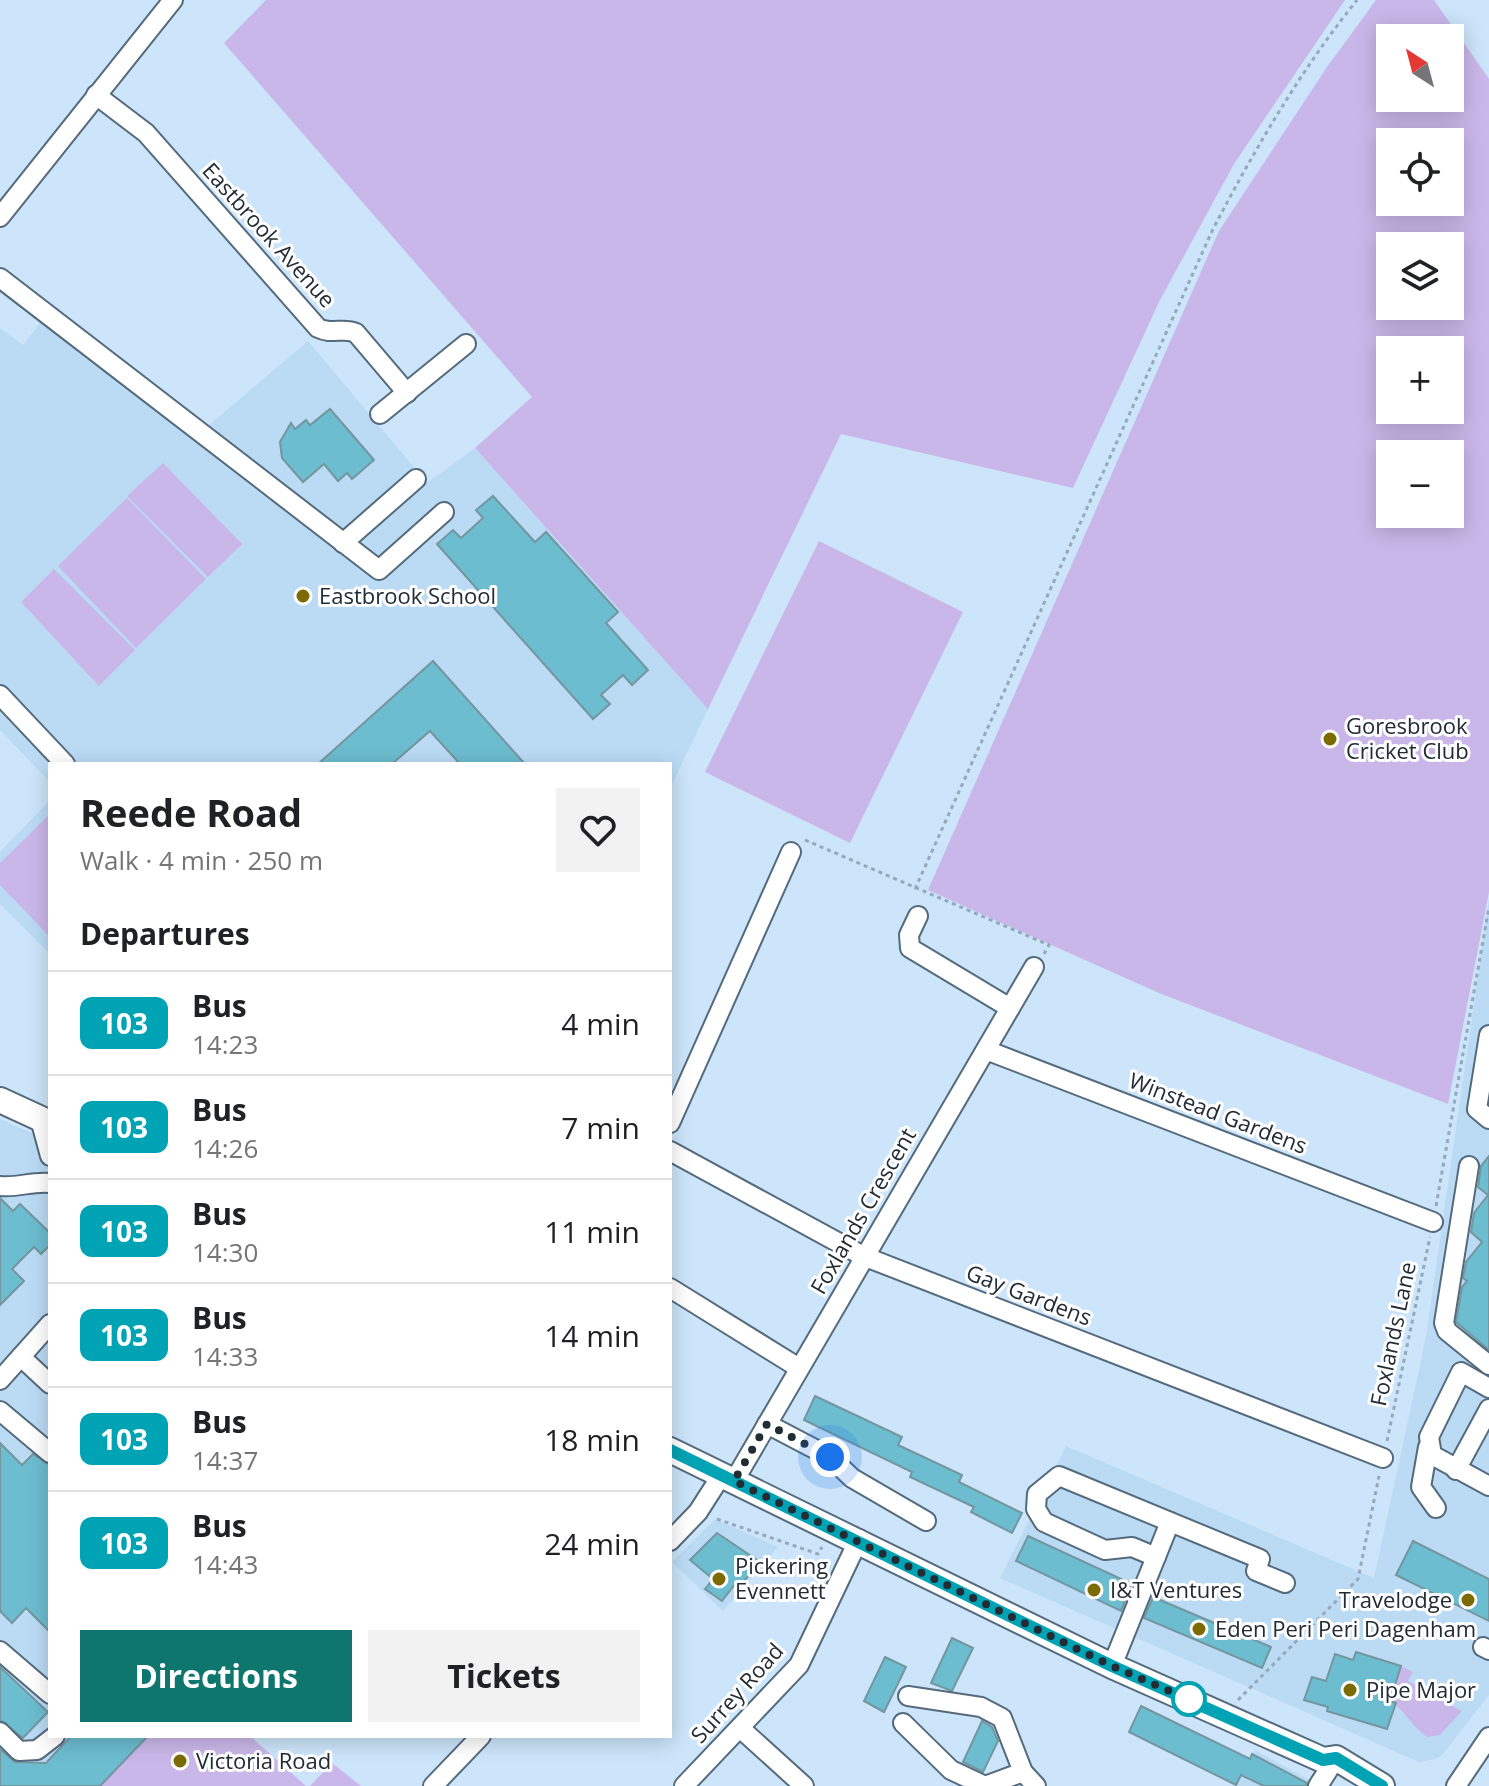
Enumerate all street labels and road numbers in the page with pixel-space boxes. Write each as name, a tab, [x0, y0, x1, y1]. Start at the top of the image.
street label: Eastbrook Avenue	[197, 155, 343, 313]
street label: Winstead Gardens	[1125, 1064, 1312, 1160]
street label: Foxlands Crescent	[802, 1122, 922, 1299]
street label: Gay Gardens	[962, 1256, 1096, 1332]
street label: Foxlands Lane	[1362, 1259, 1422, 1409]
street label: Surrey Road	[683, 1636, 789, 1749]

